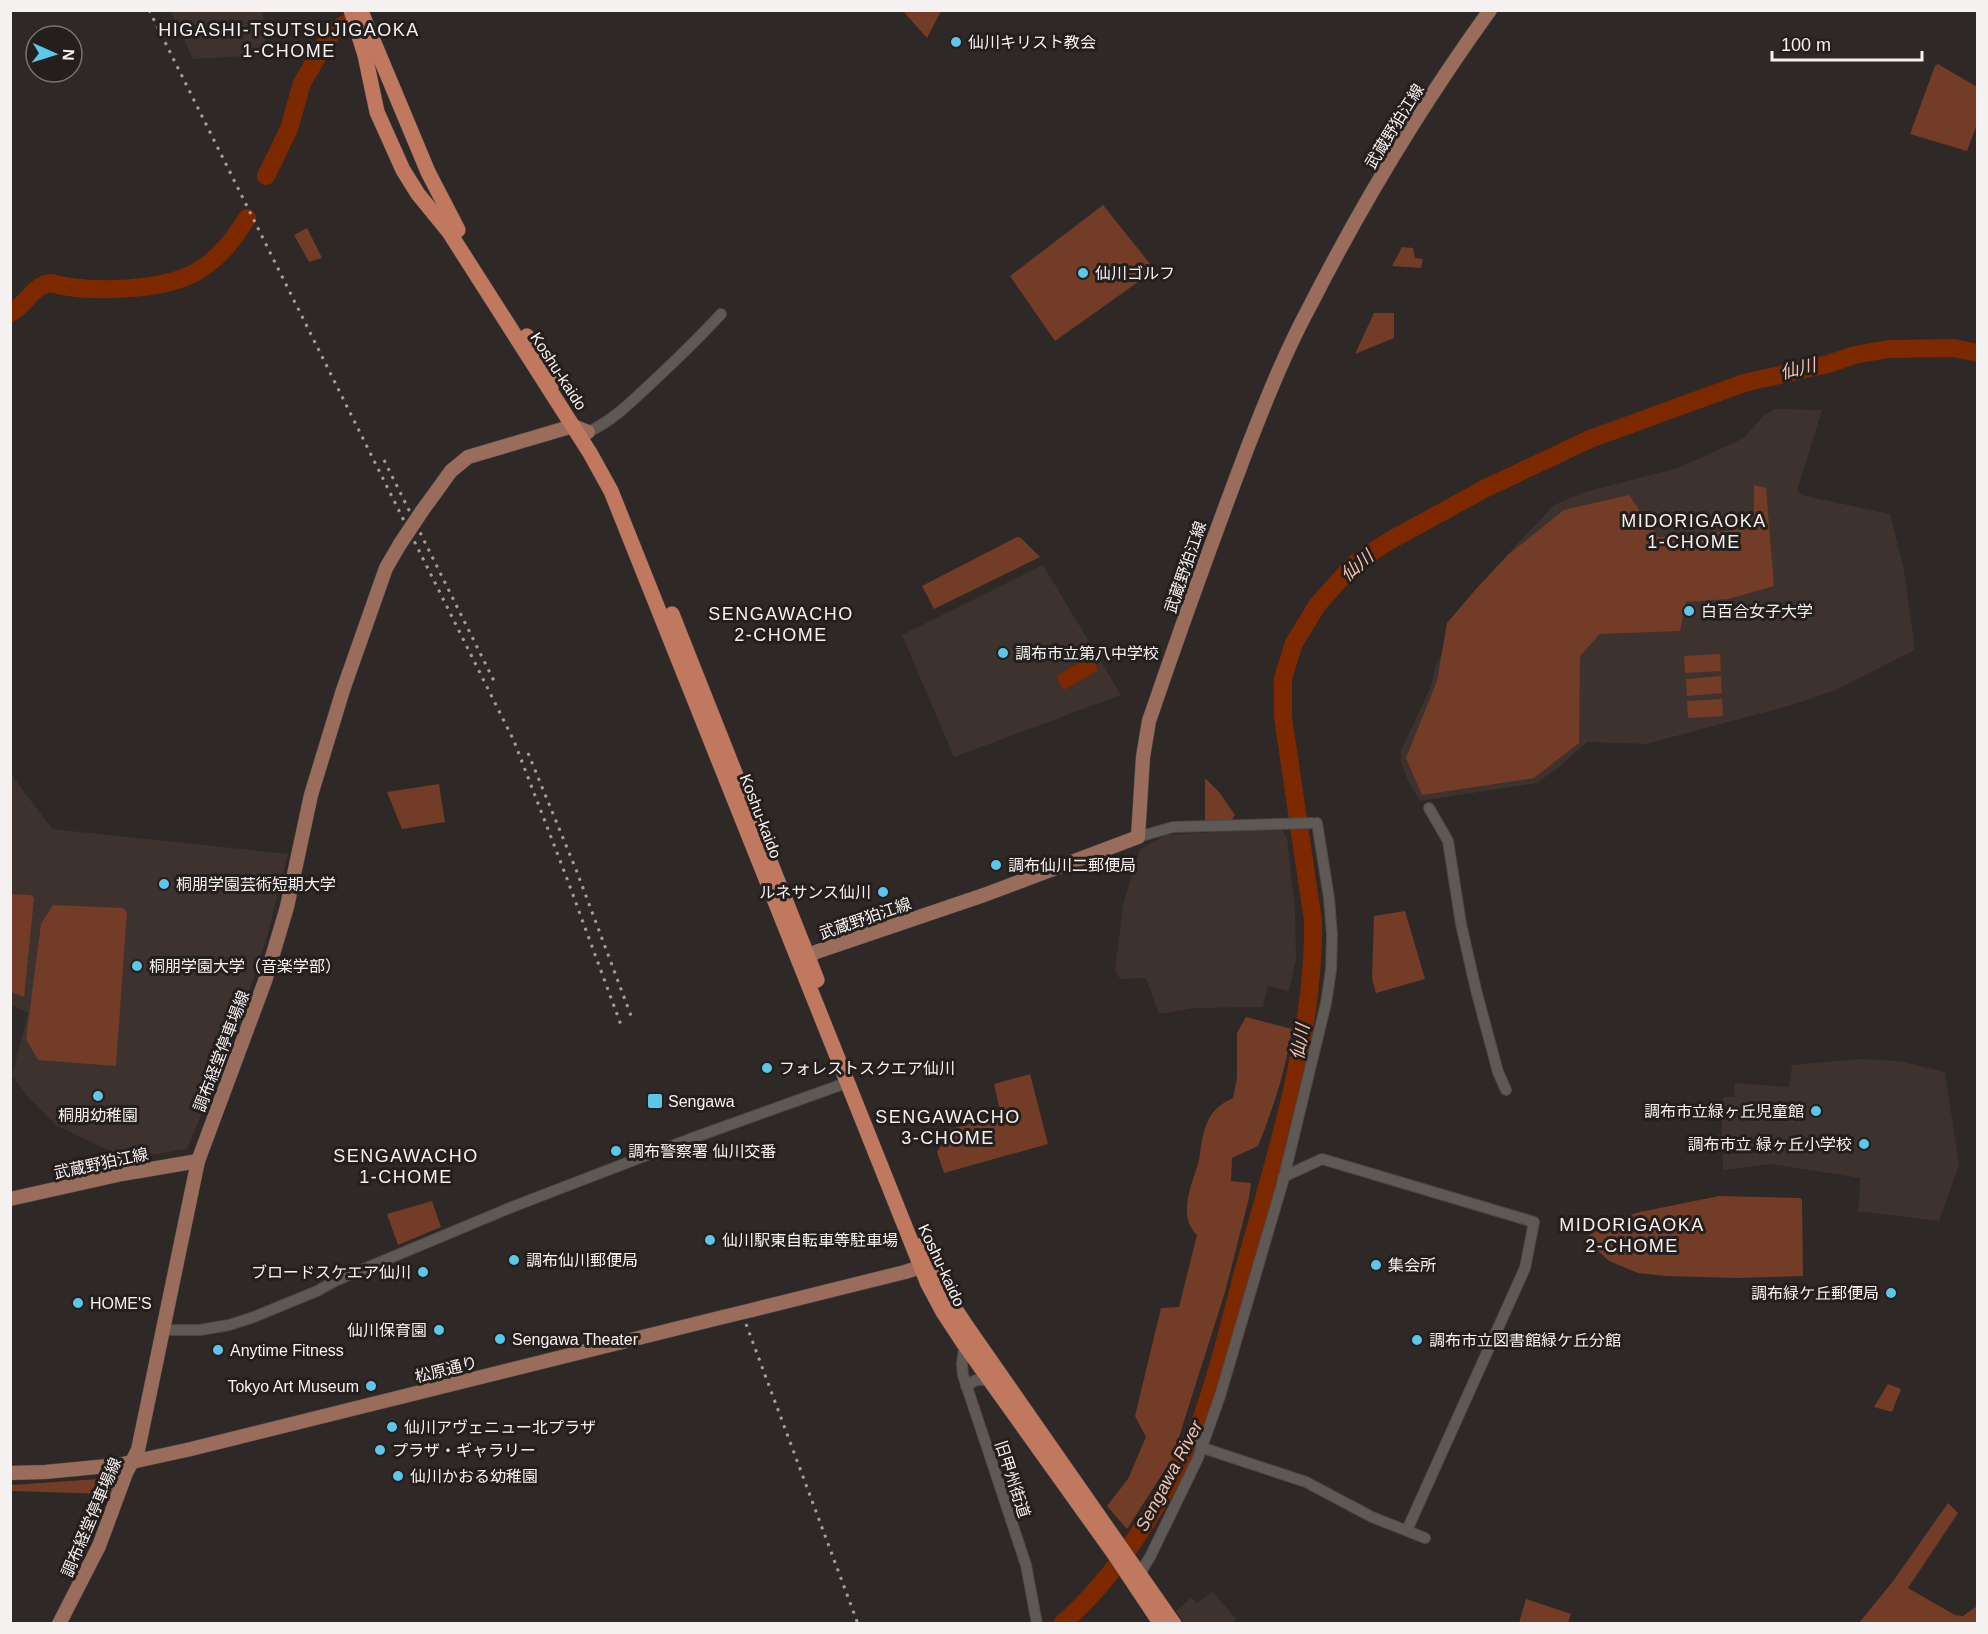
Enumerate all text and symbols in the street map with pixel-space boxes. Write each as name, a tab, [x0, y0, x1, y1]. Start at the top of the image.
district label: HIGASHI-TSUTSUJIGAOKA 1-CHOME	[158, 20, 420, 61]
north arrow	[24, 24, 84, 84]
scale bar	[1772, 24, 1922, 62]
place label: 仙川キリスト教会	[968, 34, 1096, 51]
marker: 仙川キリスト教会	[949, 35, 963, 49]
text: 100 m	[1781, 35, 1831, 55]
text: N	[60, 49, 77, 61]
street label: 武蔵野狛江線	[1362, 81, 1427, 171]
place label: 仙川ゴルフ	[1095, 265, 1175, 282]
marker: 仙川ゴルフ	[1076, 266, 1090, 280]
street label: Koshu-kaido	[527, 329, 590, 413]
water label: 仙川	[1778, 354, 1820, 383]
district label: MIDORIGAOKA 1-CHOME	[1621, 511, 1767, 552]
street label: 武蔵野狛江線	[1162, 519, 1209, 615]
water label: 仙川	[1337, 545, 1379, 585]
place label: 白百合女子大学	[1701, 603, 1813, 620]
district label: SENGAWACHO 2-CHOME	[708, 604, 854, 645]
marker: 白百合女子大学	[1682, 604, 1696, 618]
place label: 調布市立第八中学校	[1015, 645, 1159, 662]
marker: 調布市立第八中学校	[996, 646, 1010, 660]
street label: Koshu-kaido	[737, 772, 784, 861]
place label: 調布仙川二郵便局	[1008, 857, 1136, 874]
marker: 調布仙川二郵便局	[989, 858, 1003, 872]
place label: 桐朋学園芸術短期大学	[176, 876, 336, 893]
marker: 桐朋学園芸術短期大学	[157, 877, 171, 891]
place label: ルネサンス仙川	[759, 884, 871, 901]
marker: ルネサンス仙川	[876, 885, 890, 899]
street label: 武蔵野狛江線	[817, 895, 913, 942]
place label: 桐朋学園大学（音楽学部）	[149, 958, 341, 975]
marker: 桐朋学園大学（音楽学部）	[130, 959, 144, 973]
street label: 調布経堂停車場線	[191, 988, 252, 1114]
water label: 仙川	[1287, 1021, 1313, 1061]
place label: フォレストスクエア仙川	[779, 1060, 955, 1077]
marker: フォレストスクエア仙川	[760, 1061, 774, 1075]
marker: 桐朋幼稚園	[91, 1089, 105, 1103]
marker: Sengawa	[646, 1092, 664, 1110]
place label: Sengawa	[668, 1093, 735, 1110]
place label: 調布市立緑ヶ丘児童館	[1644, 1103, 1804, 1120]
marker: 調布市立緑ヶ丘児童館	[1809, 1104, 1823, 1118]
place label: 桐朋幼稚園	[58, 1107, 138, 1124]
district label: SENGAWACHO 3-CHOME	[875, 1107, 1021, 1148]
place label: 調布市立 緑ヶ丘小学校	[1688, 1136, 1852, 1153]
marker: 調布市立 緑ヶ丘小学校	[1857, 1137, 1871, 1151]
place label: 調布警察署 仙川交番	[628, 1143, 776, 1160]
marker: 調布警察署 仙川交番	[609, 1144, 623, 1158]
street label: 武蔵野狛江線	[52, 1145, 150, 1182]
district label: SENGAWACHO 1-CHOME	[333, 1146, 479, 1187]
district label: MIDORIGAOKA 2-CHOME	[1559, 1215, 1705, 1256]
street label: Koshu-kaido	[915, 1221, 968, 1309]
place label: 仙川駅東自転車等駐車場	[722, 1232, 898, 1249]
marker: 仙川駅東自転車等駐車場	[703, 1233, 717, 1247]
place label: 調布仙川郵便局	[526, 1252, 638, 1269]
marker: 調布仙川郵便局	[507, 1253, 521, 1267]
place label: 集会所	[1388, 1257, 1436, 1274]
marker: 集会所	[1369, 1258, 1383, 1272]
place label: ブロードスケエア仙川	[251, 1264, 411, 1281]
marker: ブロードスケエア仙川	[416, 1265, 430, 1279]
place label: 調布緑ケ丘郵便局	[1751, 1285, 1879, 1302]
marker: 調布緑ケ丘郵便局	[1884, 1286, 1898, 1300]
place label: HOME'S	[90, 1295, 152, 1312]
marker: HOME'S	[71, 1296, 85, 1310]
place label: 仙川保育園	[347, 1322, 427, 1339]
marker: 仙川保育園	[432, 1323, 446, 1337]
place label: Sengawa Theater	[512, 1331, 639, 1348]
marker: Sengawa Theater	[493, 1332, 507, 1346]
place label: 調布市立図書館緑ケ丘分館	[1429, 1332, 1621, 1349]
marker: 調布市立図書館緑ケ丘分館	[1410, 1333, 1424, 1347]
place label: Anytime Fitness	[230, 1342, 344, 1359]
marker: Anytime Fitness	[211, 1343, 225, 1357]
street label: 松原通り	[413, 1353, 479, 1385]
place label: Tokyo Art Museum	[227, 1378, 359, 1395]
marker: Tokyo Art Museum	[364, 1379, 378, 1393]
water label: Sengawa River	[1132, 1417, 1207, 1535]
place label: 仙川アヴェニュー北プラザ	[404, 1419, 596, 1436]
marker: 仙川アヴェニュー北プラザ	[385, 1420, 399, 1434]
street label: 旧甲州街道	[992, 1438, 1033, 1520]
place label: プラザ・ギャラリー	[392, 1442, 536, 1459]
marker: プラザ・ギャラリー	[373, 1443, 387, 1457]
street label: 調布経堂停車場線	[59, 1455, 124, 1579]
place label: 仙川かおる幼稚園	[410, 1468, 538, 1485]
marker: 仙川かおる幼稚園	[391, 1469, 405, 1483]

